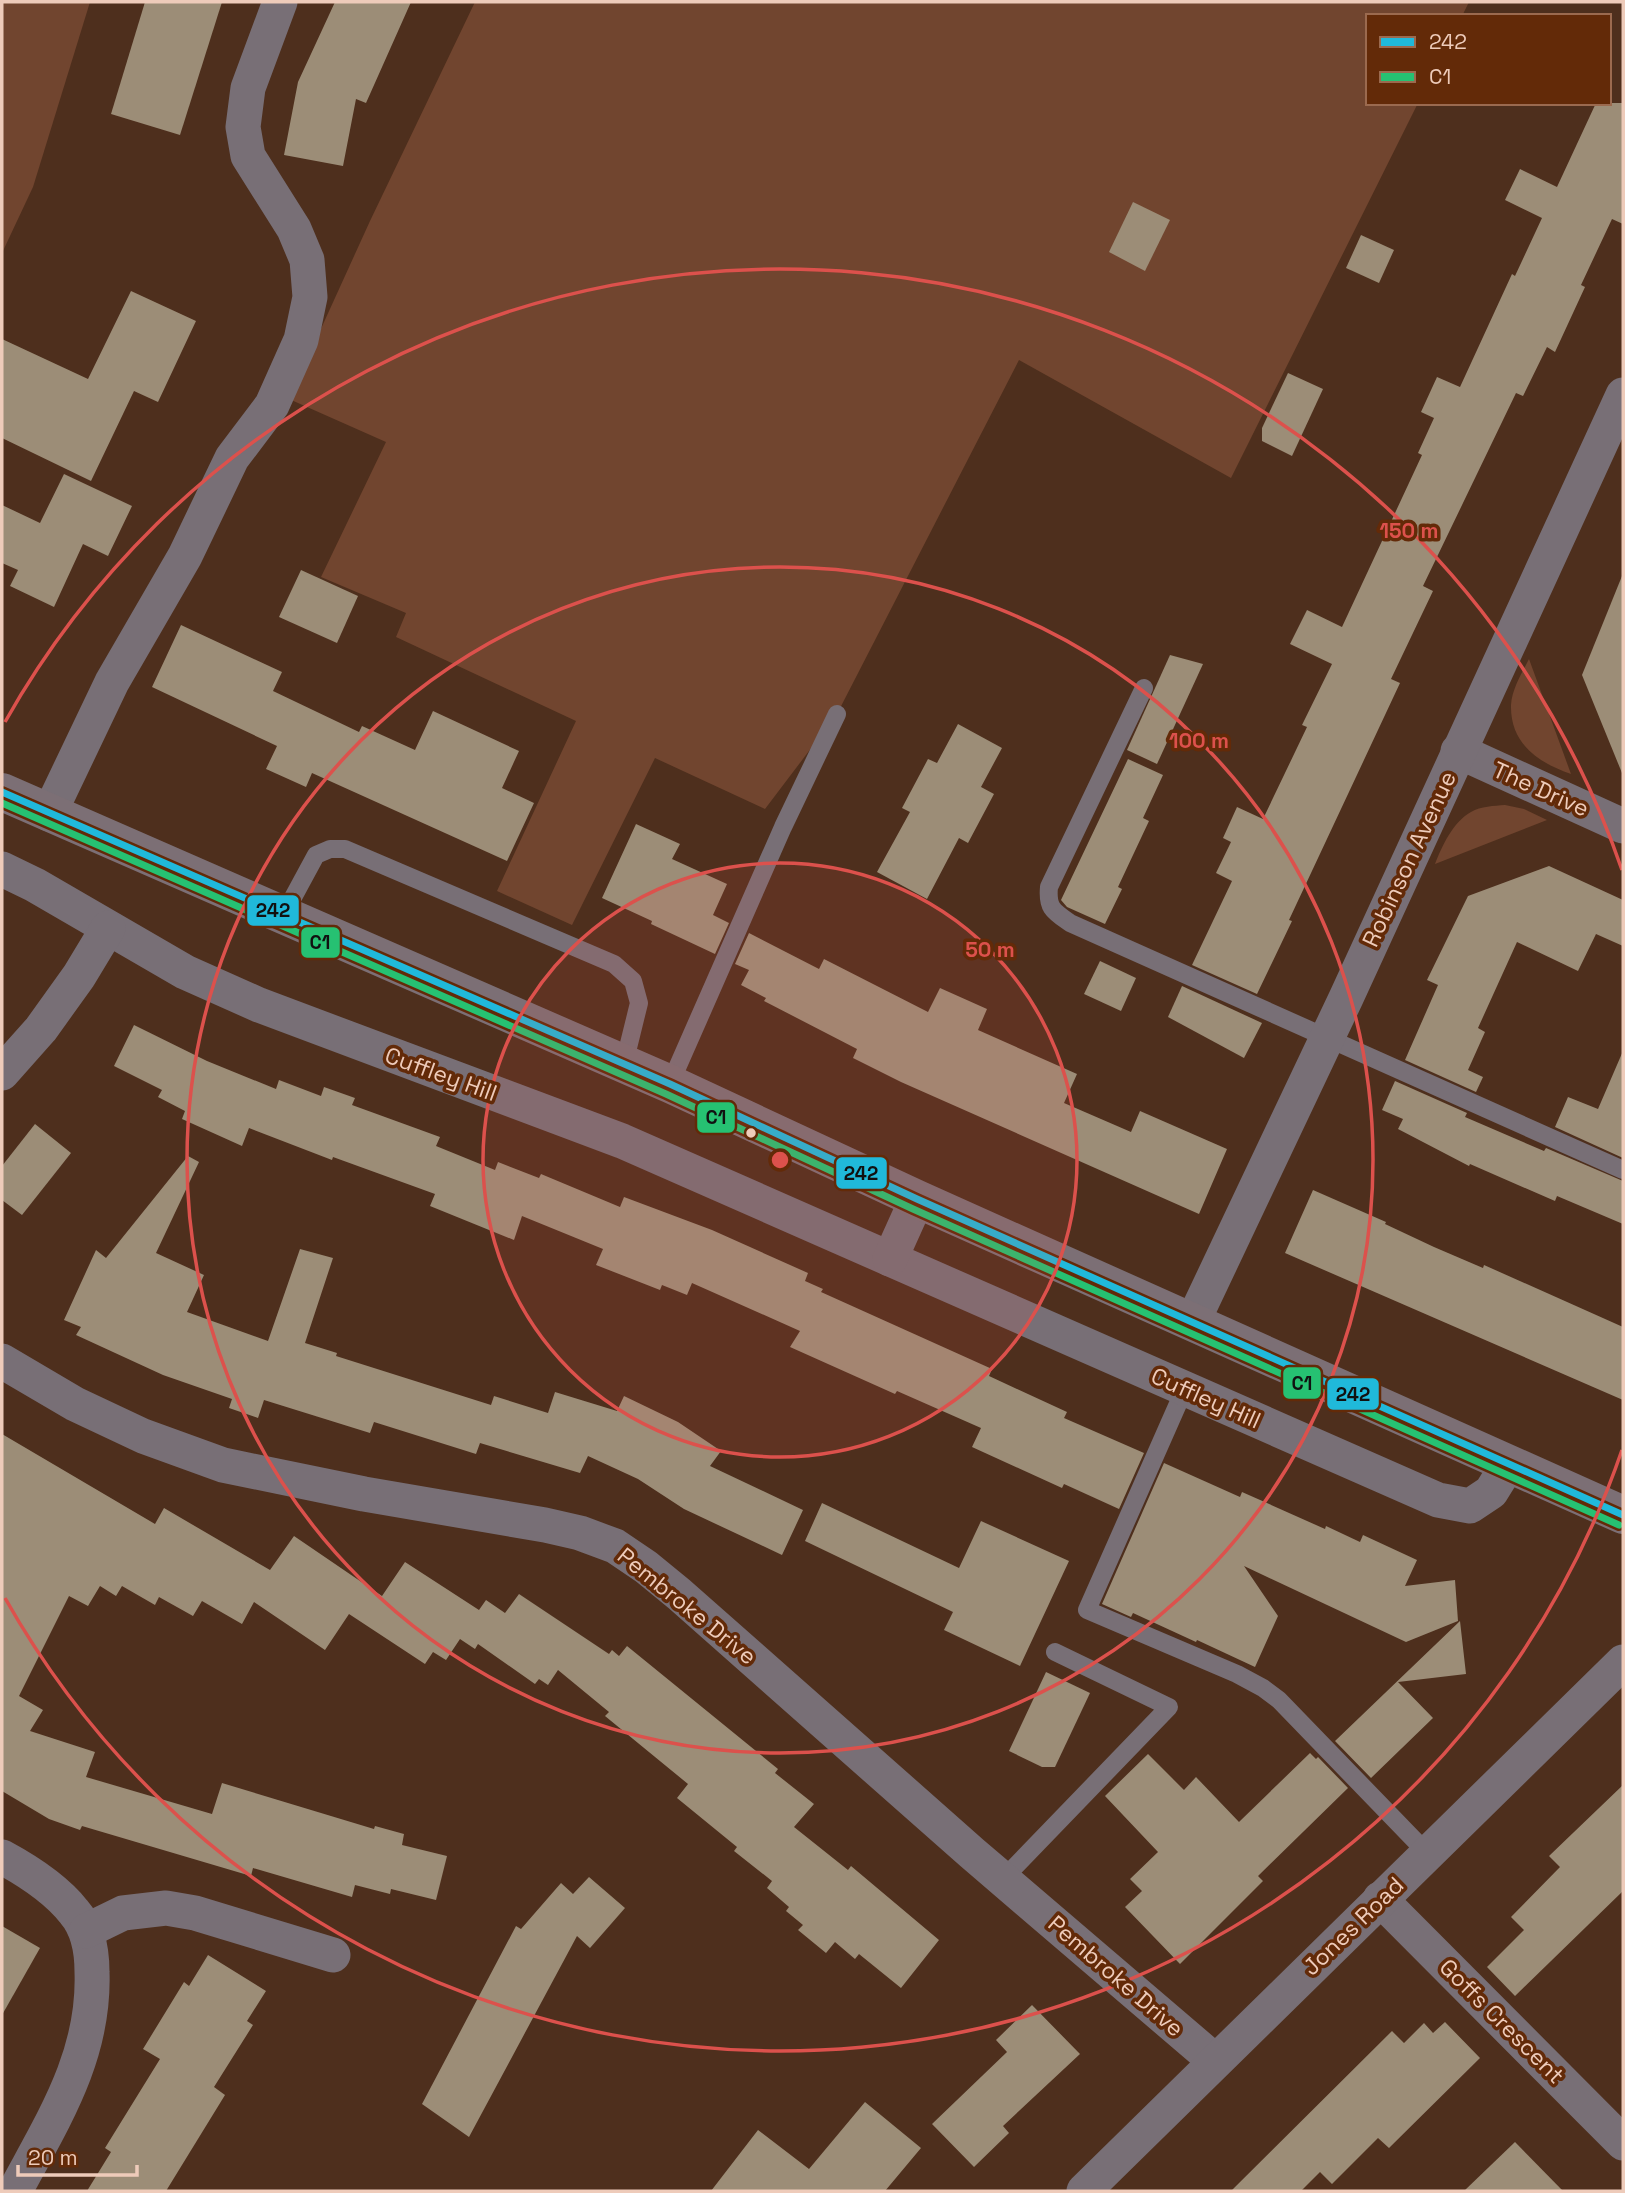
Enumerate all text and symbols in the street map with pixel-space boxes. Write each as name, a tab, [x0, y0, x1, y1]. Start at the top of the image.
legend	[1366, 14, 1611, 105]
text: 242	[1429, 28, 1467, 55]
text: C1	[1429, 63, 1451, 90]
text: 150 m	[1380, 517, 1438, 544]
text: 100 m	[1169, 727, 1229, 754]
street label: The Drive	[1488, 755, 1594, 823]
street label: Robinson Avenue	[1355, 766, 1463, 952]
line badge: 242	[246, 894, 300, 927]
text: 242	[256, 898, 290, 923]
line badge: C1	[300, 926, 341, 959]
text: C1	[310, 930, 330, 955]
text: 50 m	[965, 936, 1015, 963]
street label: Cuffley Hill	[381, 1040, 501, 1108]
line badge: C1	[696, 1101, 736, 1134]
text: C1	[706, 1105, 726, 1130]
unlabelled marker	[744, 1126, 758, 1140]
centre of rings	[768, 1148, 792, 1172]
line badge: 242	[835, 1156, 888, 1190]
text: 242	[844, 1161, 878, 1186]
street label: Cuffley Hill	[1146, 1360, 1266, 1436]
line badge: C1	[1282, 1366, 1322, 1400]
text: C1	[1292, 1371, 1312, 1396]
line badge: 242	[1326, 1377, 1380, 1411]
text: 242	[1336, 1382, 1370, 1407]
street label: Pembroke Drive	[611, 1541, 763, 1671]
street label: Jones Road	[1296, 1870, 1410, 1982]
street label: Pembroke Drive	[1042, 1909, 1190, 2043]
street label: Goffs Crescent	[1433, 1952, 1571, 2090]
scale bar	[18, 2134, 136, 2178]
text: 20 m	[28, 2144, 78, 2171]

